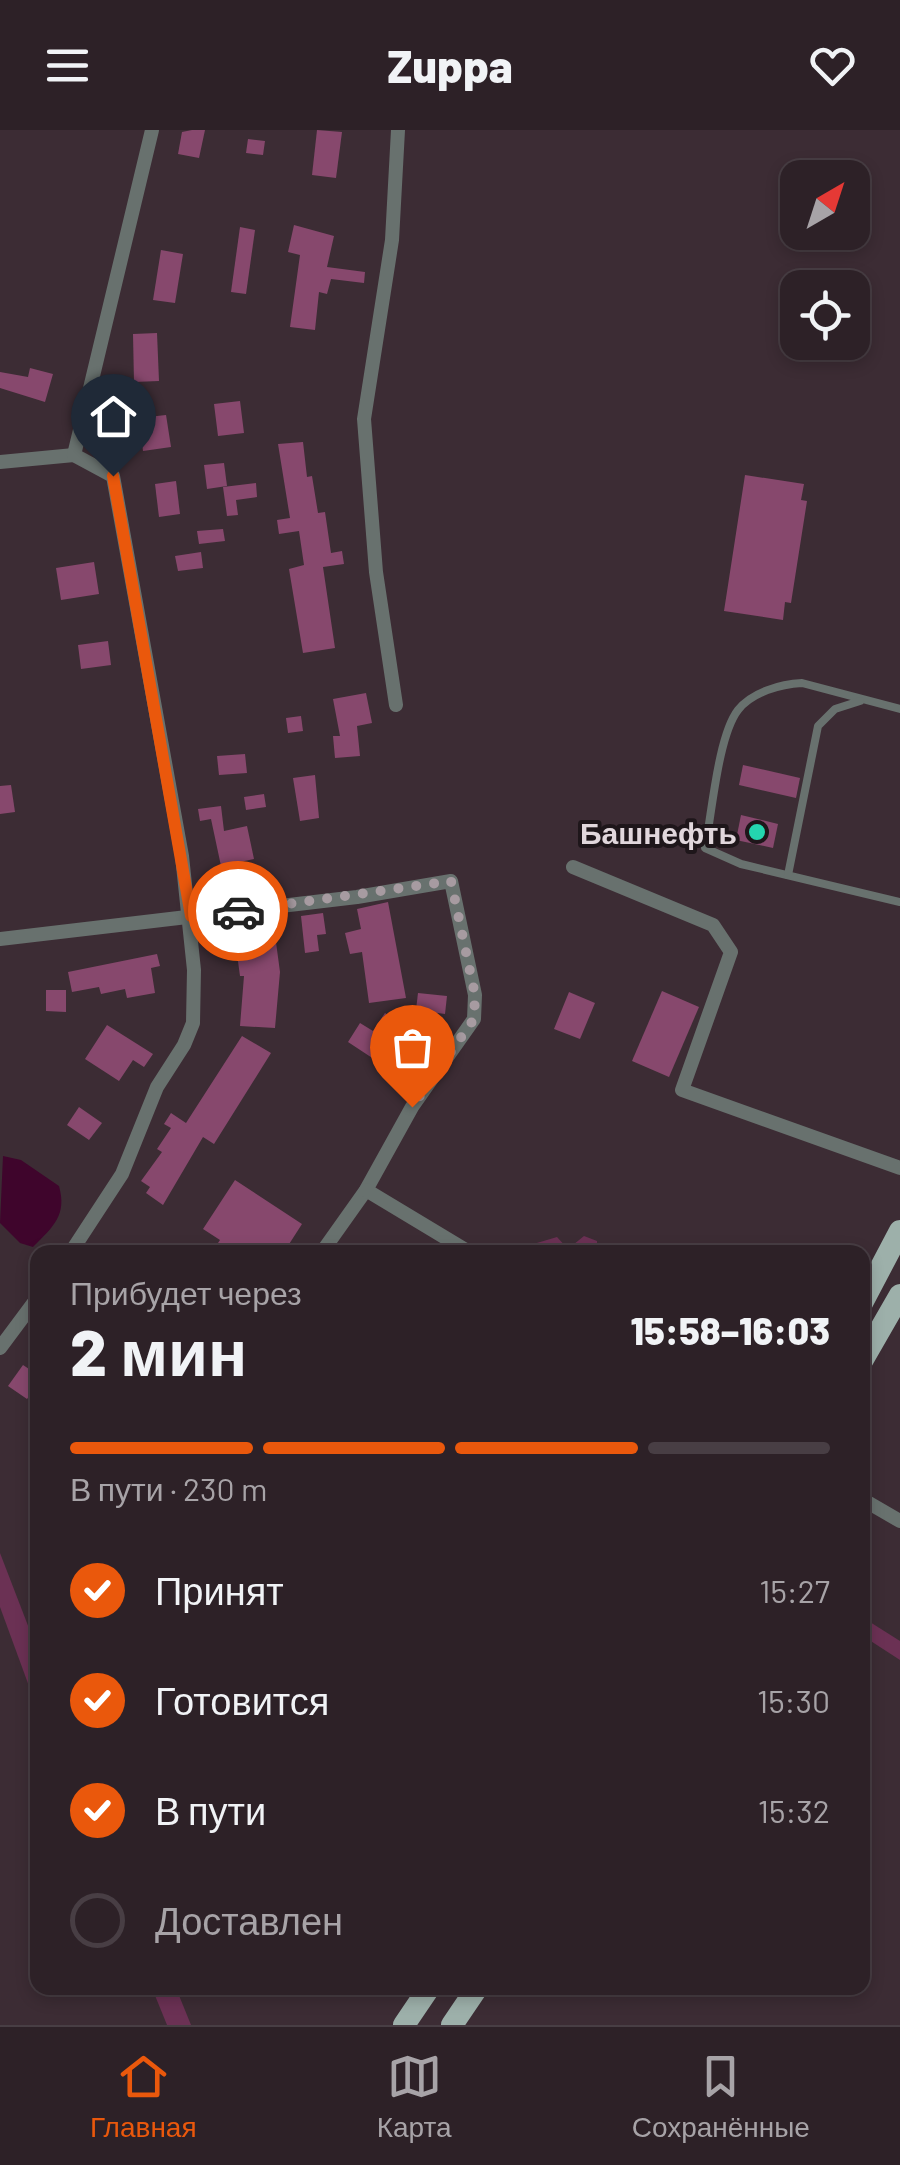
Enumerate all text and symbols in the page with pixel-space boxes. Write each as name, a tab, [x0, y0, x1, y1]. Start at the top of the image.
icon: menu	[40, 38, 95, 93]
text: Zuppa	[387, 38, 513, 92]
icon: heart	[805, 38, 860, 93]
north arrow	[780, 160, 870, 250]
map controls	[780, 160, 870, 360]
button: locate	[780, 270, 870, 360]
pin	[71, 374, 156, 477]
icon: home	[86, 389, 141, 444]
place label: Башнефть	[580, 814, 737, 850]
marker: Башнефть	[746, 821, 768, 843]
courier	[188, 861, 288, 961]
icon: car	[211, 884, 266, 939]
pin	[370, 1005, 455, 1108]
icon: bag	[385, 1020, 440, 1075]
text: Прибудет через	[70, 1273, 302, 1311]
text: 15:58–16:03	[631, 1307, 830, 1353]
text: 2 мин	[70, 1311, 247, 1389]
text: В пути · 230 m	[70, 1469, 268, 1507]
icon: check	[70, 1563, 125, 1618]
text: Принят	[155, 1567, 284, 1613]
text: 15:27	[759, 1571, 830, 1609]
icon: check	[70, 1673, 125, 1728]
text: Готовится	[155, 1677, 329, 1723]
text: 15:30	[757, 1681, 830, 1719]
icon: check	[70, 1783, 125, 1838]
text: В пути	[155, 1787, 266, 1833]
text: 15:32	[758, 1791, 830, 1829]
text: Доставлен	[155, 1897, 343, 1943]
tab: Главная	[90, 2049, 197, 2144]
tab: Карта	[377, 2049, 452, 2144]
tab: Сохранённые	[632, 2049, 810, 2144]

